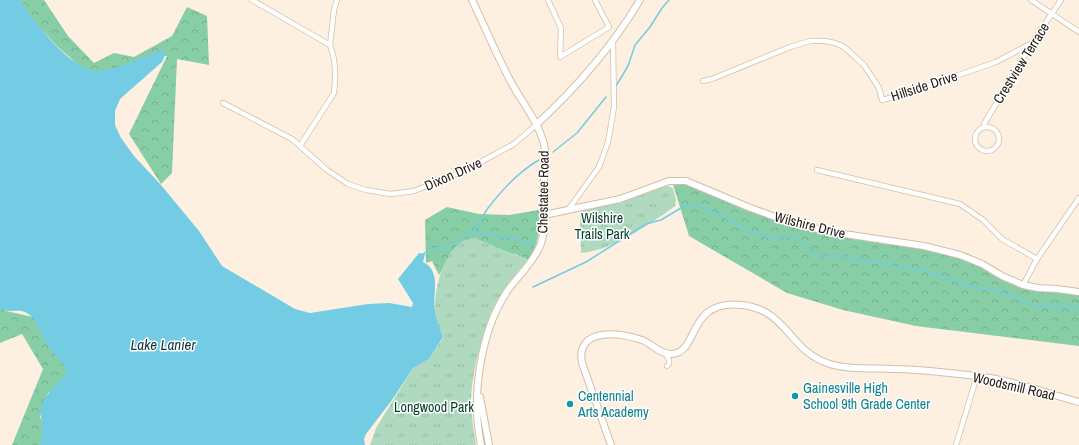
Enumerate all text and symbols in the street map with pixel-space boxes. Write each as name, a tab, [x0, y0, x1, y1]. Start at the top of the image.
street label: Crestview Terrace	[989, 19, 1053, 107]
street label: Hillside Drive	[888, 67, 960, 105]
street label: Chestatee Road	[533, 150, 553, 234]
street label: Dixon Drive	[422, 153, 484, 195]
street label: Wilshire Drive	[773, 207, 847, 243]
park label: Wilshire Trails Park	[574, 209, 630, 243]
water label: Lake Lanier	[131, 334, 196, 355]
street label: Woodsmill Road	[971, 368, 1057, 404]
place label: Gainesville High School 9th Grade Center	[803, 379, 930, 413]
place label: Centennial Arts Academy	[577, 387, 649, 421]
marker: Gainesville High School 9th Grade Center	[790, 391, 800, 401]
park label: Longwood Park	[394, 398, 474, 416]
marker: Centennial Arts Academy	[565, 399, 575, 409]

